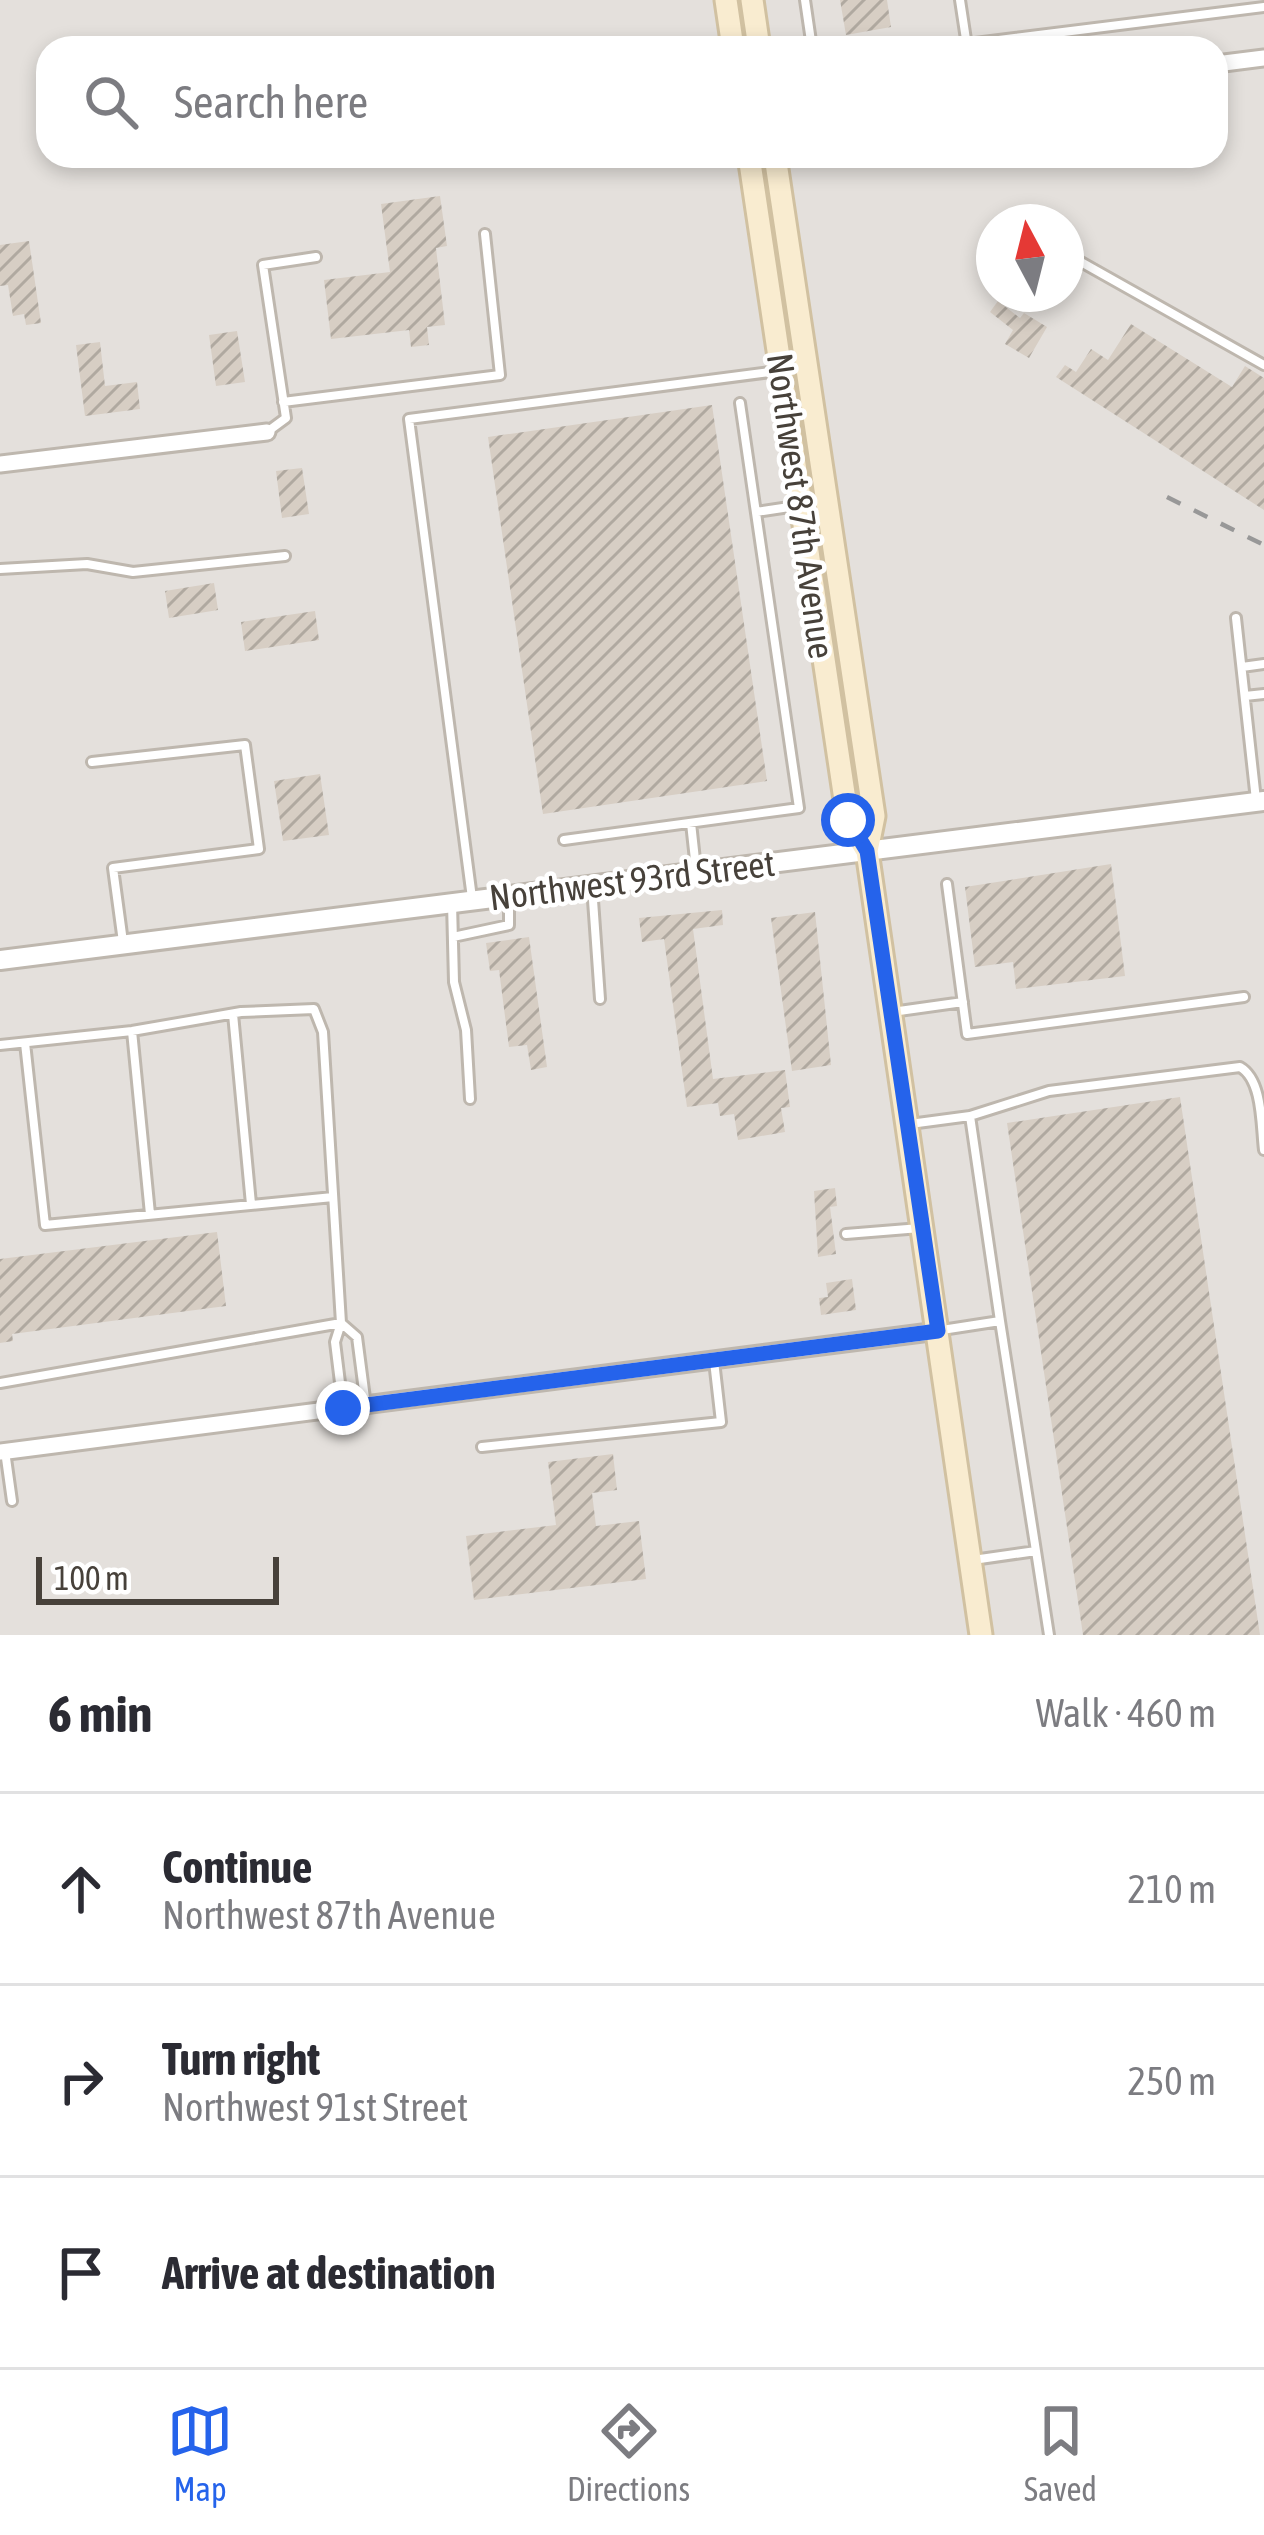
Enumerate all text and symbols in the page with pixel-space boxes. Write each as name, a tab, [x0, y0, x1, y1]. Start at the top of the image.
search box	[36, 36, 1228, 168]
icon: search	[78, 69, 144, 135]
text: Search here	[174, 76, 368, 128]
north arrow	[976, 204, 1084, 312]
street label: Northwest 87th Avenue	[759, 351, 843, 661]
route start	[821, 793, 875, 847]
street label: Northwest 93rd Street	[487, 842, 777, 918]
route end	[316, 1381, 370, 1435]
scale bar	[36, 1551, 279, 1604]
text: 100 m	[54, 1559, 129, 1597]
text: 6 min	[48, 1684, 152, 1743]
text: Walk · 460 m	[1036, 1691, 1216, 1735]
text: Continue	[162, 1841, 313, 1893]
icon: ahead	[48, 1856, 114, 1922]
text: 210 m	[1128, 1867, 1216, 1911]
text: Northwest 87th Avenue	[162, 1893, 496, 1937]
text: Turn right	[162, 2033, 320, 2085]
icon: right	[48, 2048, 114, 2114]
text: 250 m	[1128, 2059, 1216, 2103]
text: Northwest 91st Street	[162, 2085, 468, 2129]
icon: arrive	[48, 2240, 114, 2306]
text: Arrive at destination	[162, 2247, 496, 2299]
tab: Map	[167, 2398, 233, 2508]
tab: Directions	[567, 2398, 690, 2508]
tab: Saved	[1024, 2398, 1097, 2508]

